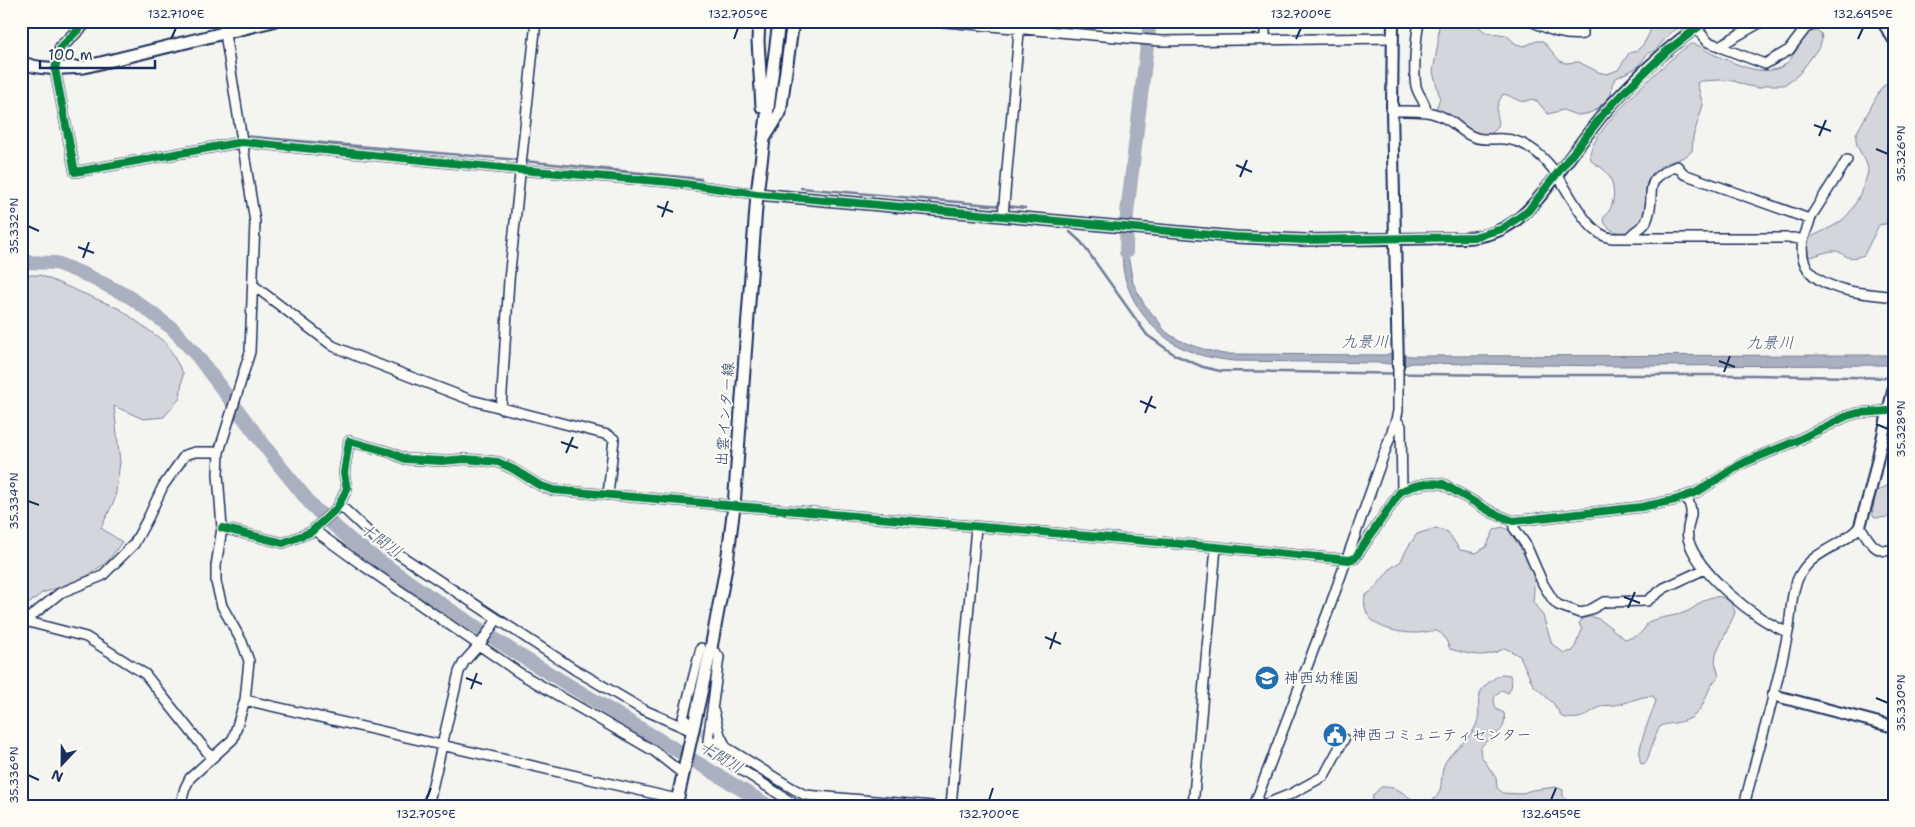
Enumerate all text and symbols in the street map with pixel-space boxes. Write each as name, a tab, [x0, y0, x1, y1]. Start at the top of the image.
text: 132.710°E	[148, 6, 204, 22]
text: 132.705°E	[708, 6, 768, 22]
text: 132.700°E	[1271, 6, 1331, 22]
text: 132.695°E	[1833, 6, 1893, 22]
scale bar	[40, 38, 155, 70]
text: 100 m	[48, 45, 93, 65]
text: 35.326°N	[1893, 125, 1909, 183]
text: 35.332°N	[6, 198, 22, 254]
water label: 九景川	[1341, 331, 1389, 352]
water label: 九景川	[1746, 332, 1794, 353]
street label: 出雲インター線	[711, 361, 739, 467]
text: 35.328°N	[1893, 400, 1909, 458]
text: 35.334°N	[6, 472, 22, 530]
water label: 十間川	[355, 518, 407, 562]
school or university icon: 神西幼稚園	[1254, 665, 1280, 691]
place label: 神西幼稚園	[1284, 668, 1359, 688]
text: 35.330°N	[1893, 674, 1909, 732]
public building icon: 神西コミュニティセンター	[1322, 722, 1348, 748]
place label: 神西コミュニティセンター	[1352, 725, 1531, 745]
water label: 十間川	[695, 736, 747, 778]
north arrow	[38, 740, 88, 790]
text: 35.336°N	[6, 746, 22, 804]
text: N	[49, 766, 66, 786]
text: 132.705°E	[396, 806, 456, 822]
text: 132.700°E	[959, 806, 1019, 822]
text: 132.695°E	[1521, 806, 1581, 822]

